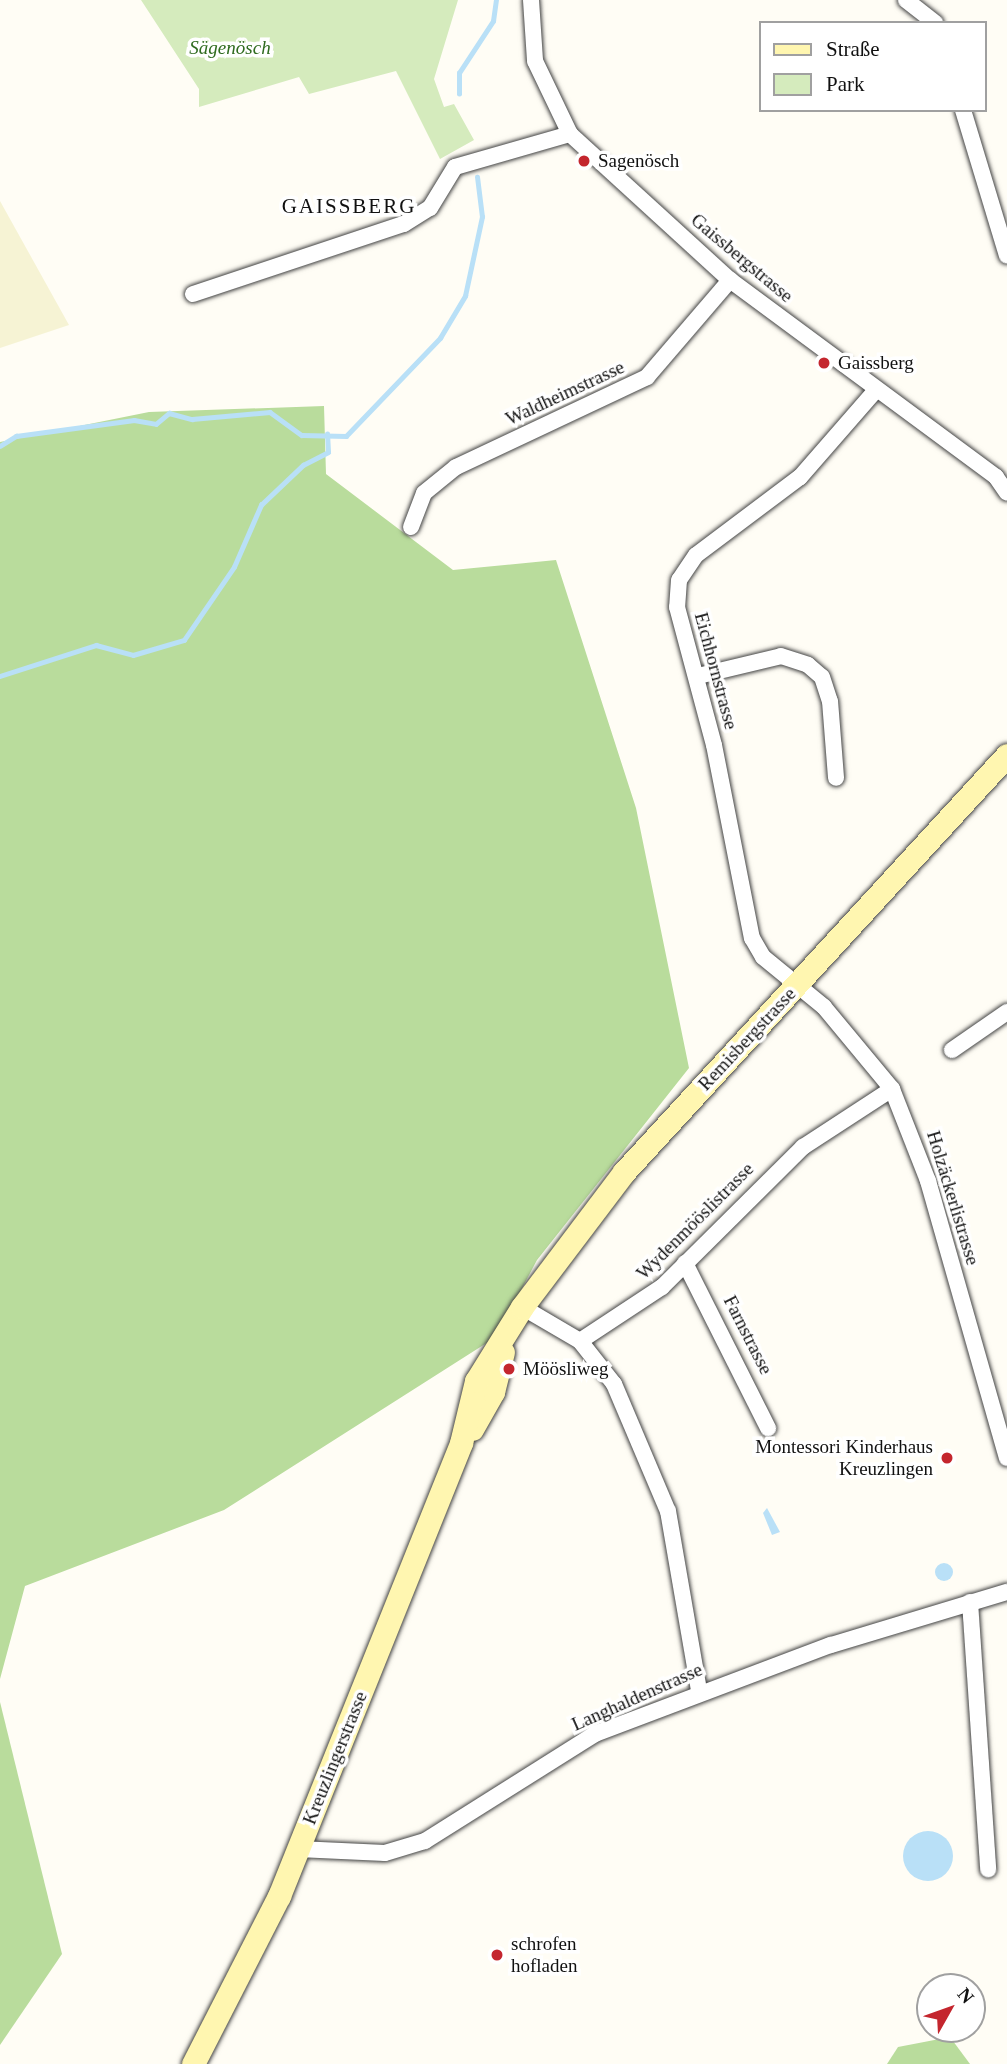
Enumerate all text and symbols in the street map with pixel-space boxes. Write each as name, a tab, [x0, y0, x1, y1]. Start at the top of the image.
legend	[758, 21, 986, 112]
park label: Sägenösch	[189, 37, 271, 59]
text: Straße	[826, 37, 880, 61]
text: Park	[826, 72, 865, 96]
place label: Sagenösch	[598, 150, 679, 172]
marker: Sagenösch	[576, 153, 592, 169]
district label: GAISSBERG	[283, 193, 415, 219]
street label: Gaissbergstrasse	[686, 209, 798, 307]
place label: Gaissberg	[838, 352, 914, 374]
marker: Gaissberg	[816, 355, 832, 371]
street label: Waldheimstrasse	[502, 356, 628, 430]
street label: Eichhornstrasse	[689, 610, 743, 732]
street label: Remisbergstrasse	[693, 983, 801, 1095]
street label: Holzäckerlistrasse	[922, 1128, 984, 1268]
street label: Wydenmööslistrasse	[632, 1158, 758, 1284]
street label: Farnstrasse	[718, 1292, 778, 1378]
place label: Möösliweg	[523, 1358, 608, 1380]
marker: Möösliweg	[501, 1361, 517, 1377]
place label: Montessori Kinderhaus Kreuzlingen	[755, 1436, 933, 1480]
marker: Montessori Kinderhaus Kreuzlingen	[939, 1450, 955, 1466]
street label: Langhaldenstrasse	[568, 1658, 706, 1736]
street label: Kreuzlingerstrasse	[298, 1688, 372, 1828]
place label: schrofen hofladen	[511, 1933, 577, 1977]
marker: schrofen hofladen	[489, 1947, 505, 1963]
north arrow	[916, 1973, 986, 2043]
text: N	[953, 1983, 978, 2007]

